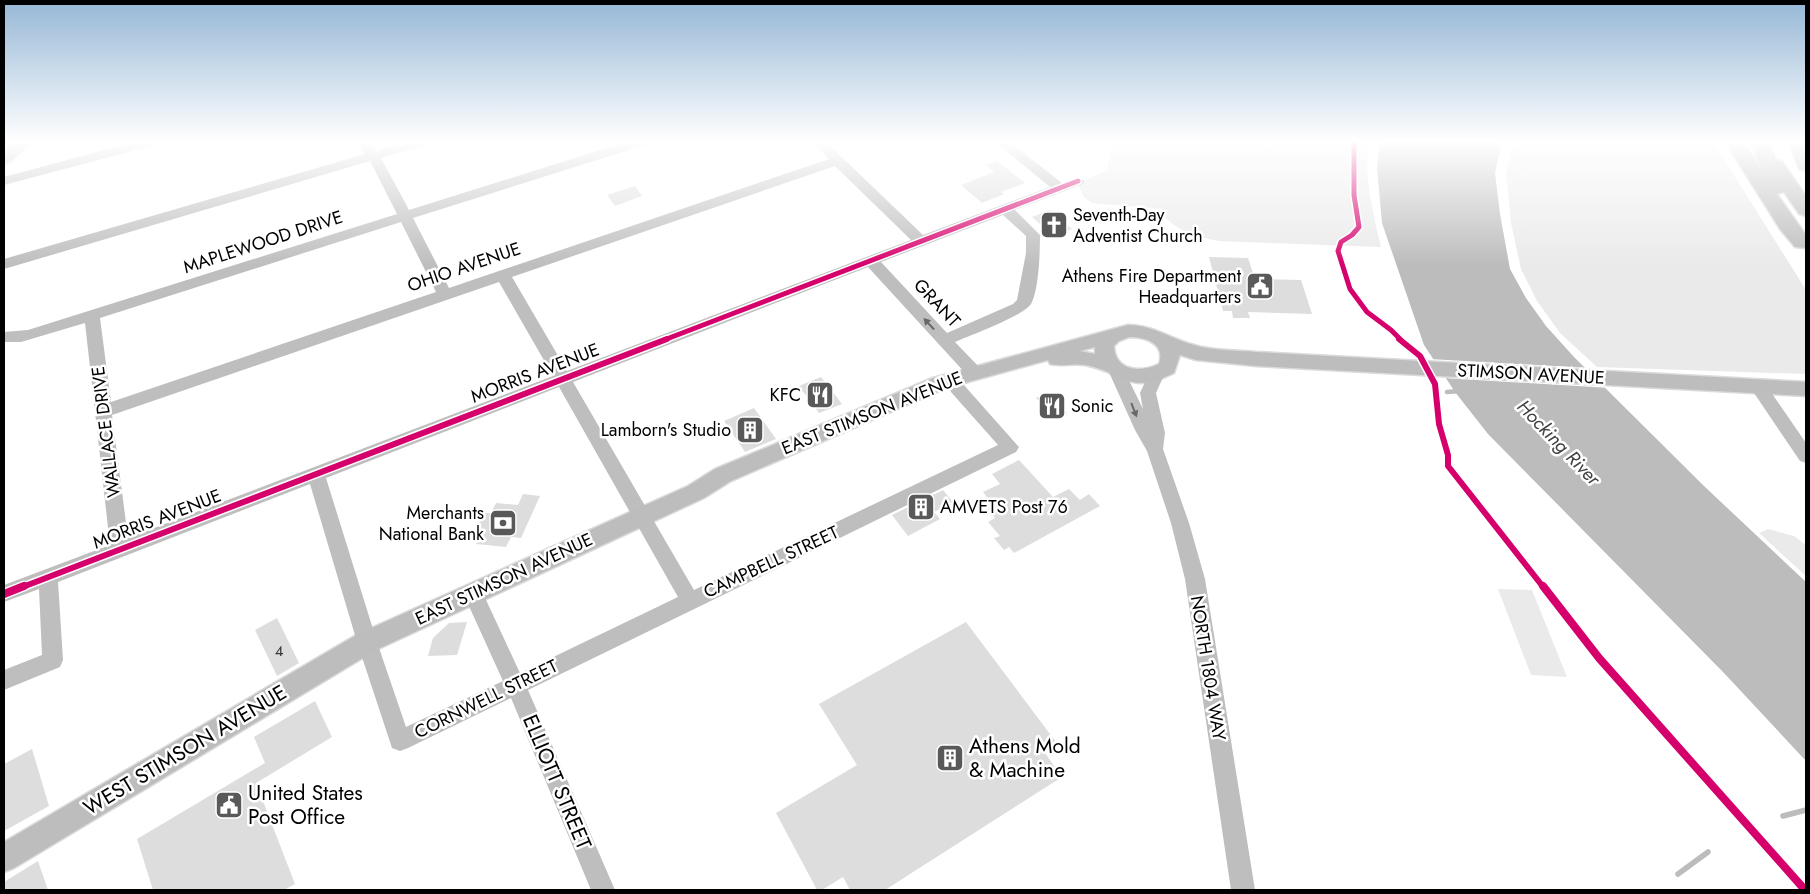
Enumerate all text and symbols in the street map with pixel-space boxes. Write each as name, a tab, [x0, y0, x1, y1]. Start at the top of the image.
place label: Seventh-Day Adventist Church	[1073, 202, 1203, 249]
street label: MAPLEWOOD DRIVE	[180, 204, 346, 280]
church icon: Seventh-Day Adventist Church	[1039, 210, 1069, 240]
street label: OHIO AVENUE	[404, 235, 524, 299]
place label: Athens Fire Department Headquarters	[1062, 263, 1242, 310]
public building icon: Athens Fire Department Headquarters	[1245, 271, 1275, 301]
street label: GRANT	[908, 273, 967, 334]
one-way arrow	[923, 318, 935, 330]
street label: MORRIS AVENUE	[467, 337, 603, 409]
street label: STIMSON AVENUE	[1457, 357, 1605, 391]
street label: WALLACE DRIVE	[85, 365, 127, 499]
street label: EAST STIMSON AVENUE	[778, 365, 966, 461]
restaurant icon: KFC	[805, 380, 835, 410]
place label: KFC	[770, 382, 801, 408]
restaurant icon: Sonic	[1037, 391, 1067, 421]
place label: Sonic	[1071, 393, 1113, 419]
water label: Hocking River	[1511, 394, 1608, 492]
one-way arrow	[1131, 403, 1139, 417]
building icon: Lamborn's Studio	[735, 415, 765, 445]
place label: Lamborn's Studio	[601, 417, 731, 443]
street label: MORRIS AVENUE	[89, 483, 225, 555]
building icon: AMVETS Post 76	[906, 492, 936, 522]
place label: AMVETS Post 76	[940, 494, 1068, 520]
place label: Merchants National Bank	[379, 500, 484, 547]
bank icon: Merchants National Bank	[488, 508, 518, 538]
street label: CAMPBELL STREET	[699, 519, 843, 605]
street label: EAST STIMSON AVENUE	[411, 526, 597, 632]
street label: NORTH 1804 WAY	[1184, 594, 1232, 743]
house number: 4	[275, 640, 284, 662]
street label: CORNWELL STREET	[410, 653, 563, 745]
street label: WEST STIMSON AVENUE	[78, 677, 292, 823]
street label: ELLIOTT STREET	[515, 710, 599, 854]
place label: Athens Mold & Machine	[969, 731, 1081, 785]
building icon: Athens Mold & Machine	[935, 743, 965, 773]
place label: United States Post Office	[248, 778, 363, 832]
public building icon: United States Post Office	[214, 790, 244, 820]

